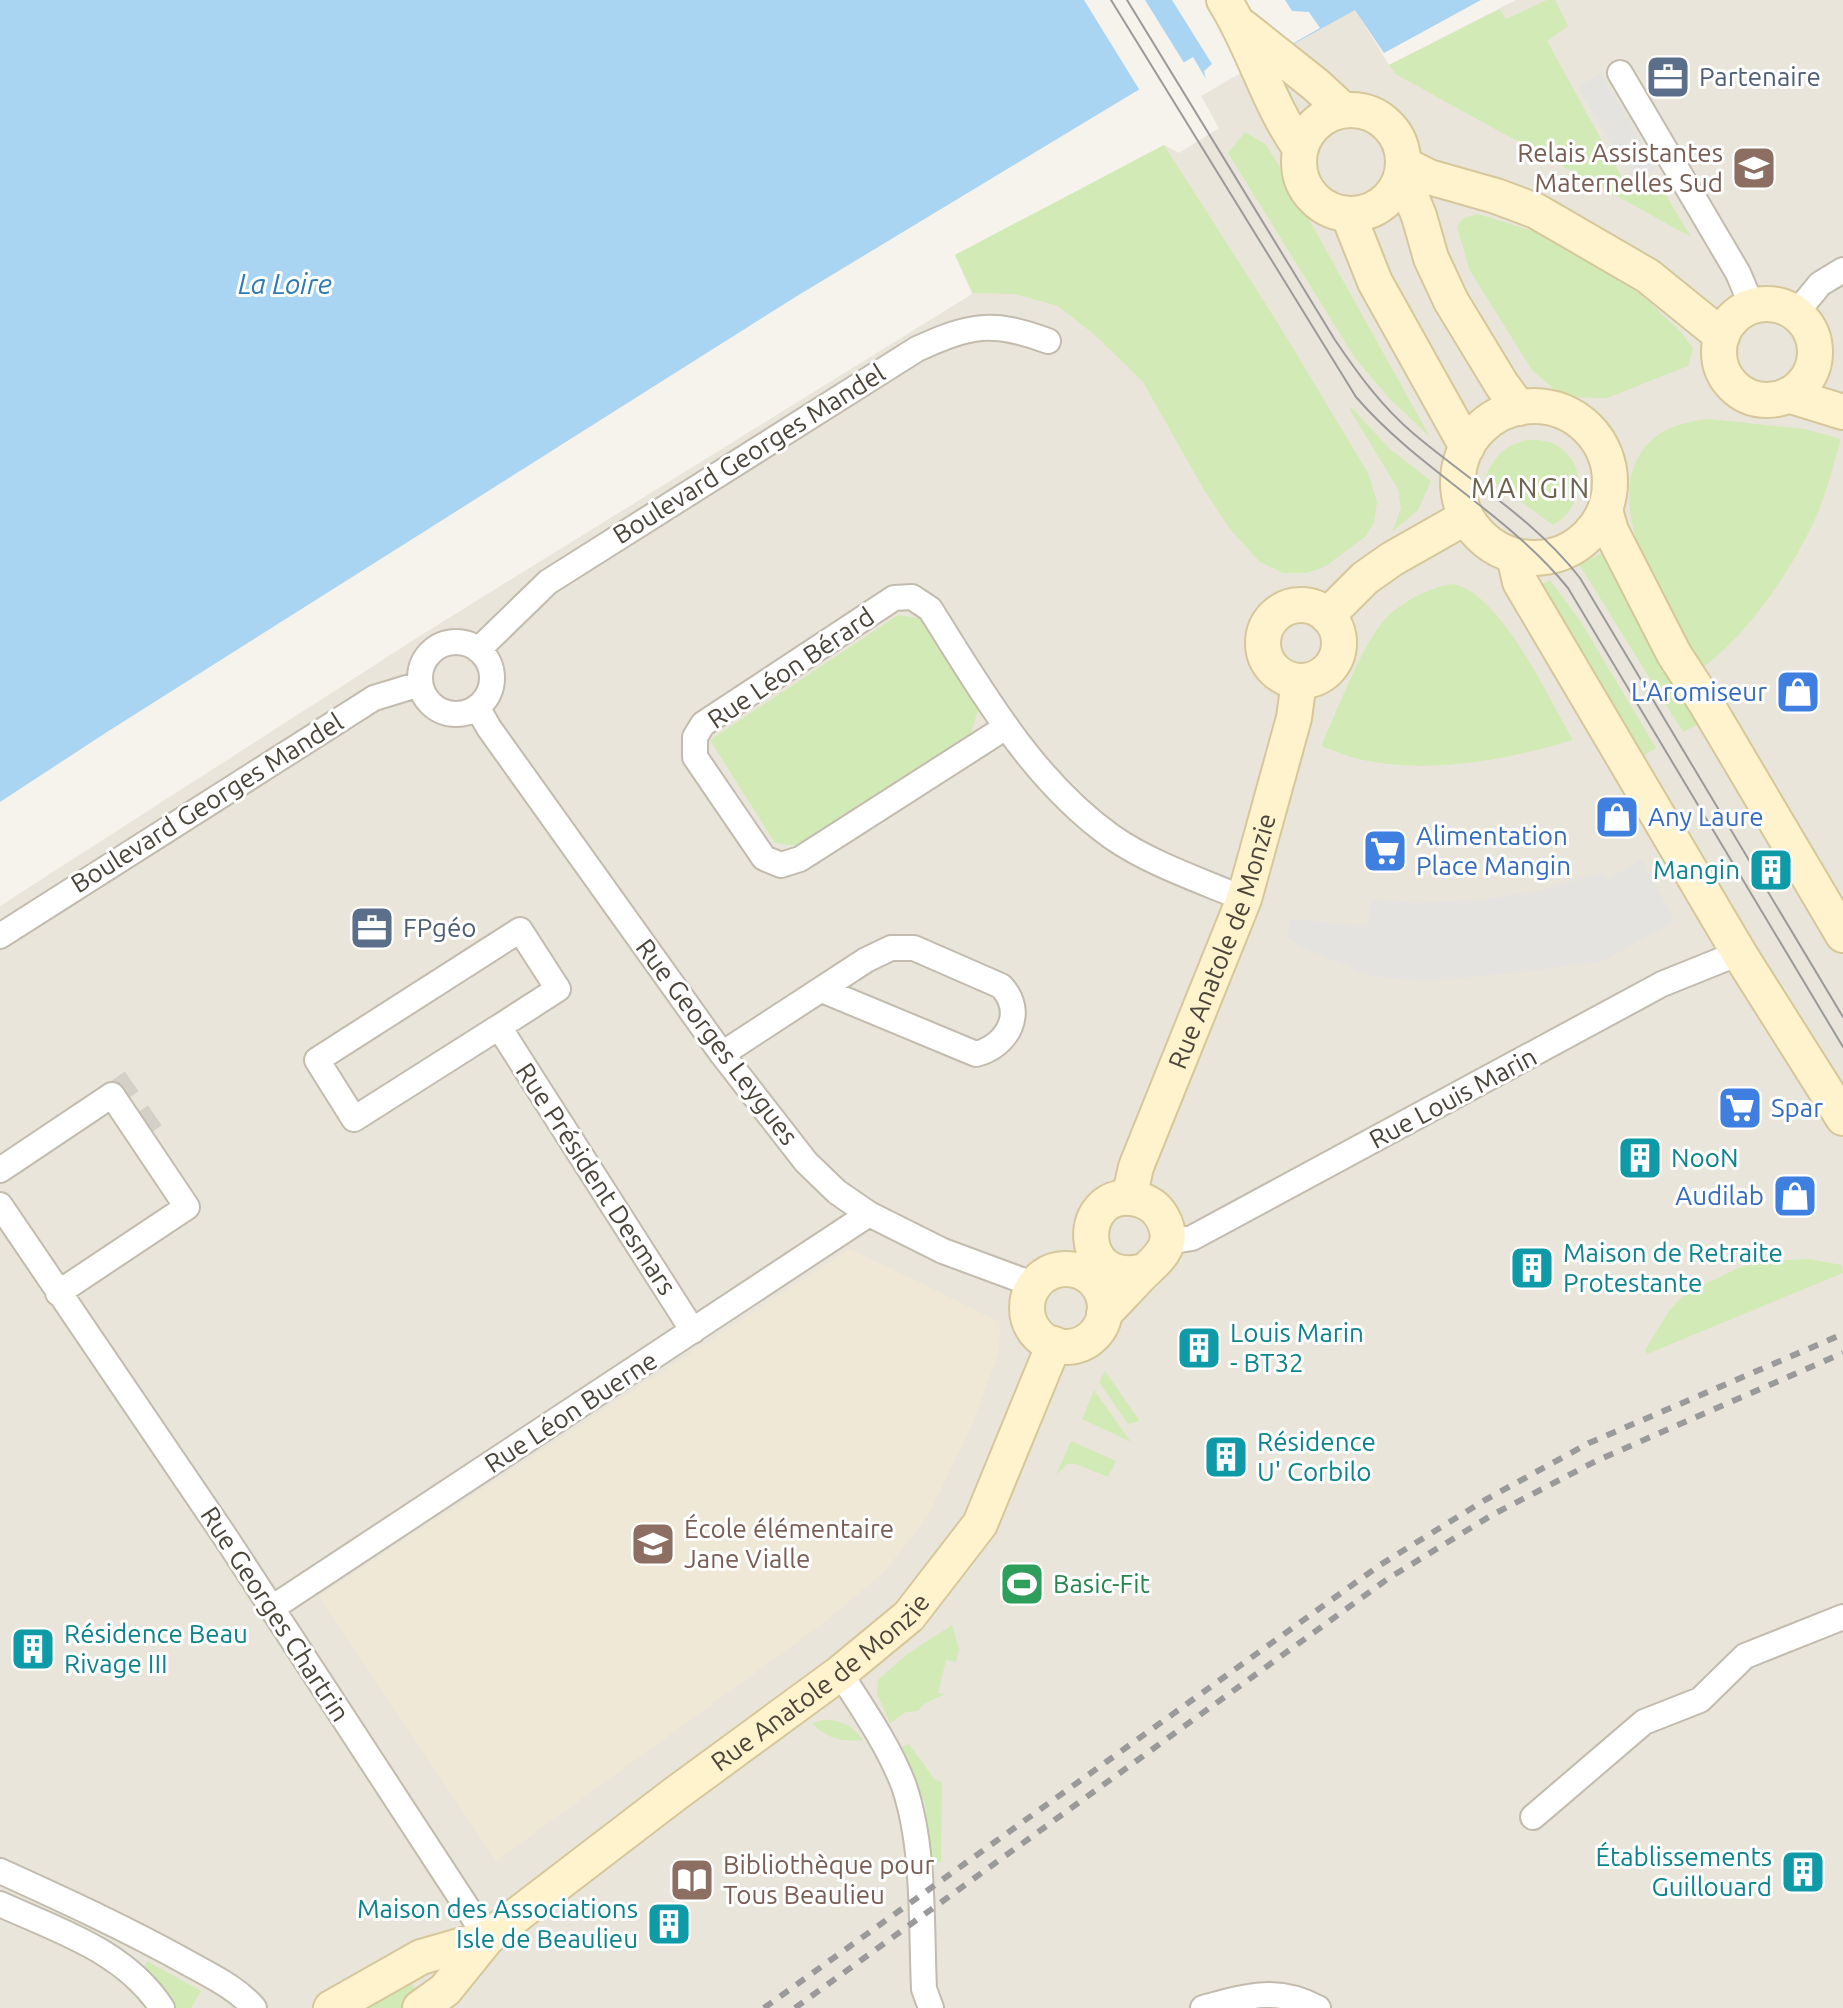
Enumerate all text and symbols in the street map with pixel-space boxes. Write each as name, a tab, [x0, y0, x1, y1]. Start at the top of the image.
office icon: Partenaire	[1644, 53, 1692, 101]
place label: Partenaire	[1699, 62, 1821, 91]
place label: Relais Assistantes Maternelles Sud	[1517, 138, 1723, 197]
school or university icon: Relais Assistantes Maternelles Sud	[1730, 144, 1778, 192]
water label: La Loire	[238, 268, 332, 299]
street label: Boulevard Georges Mandel	[607, 358, 890, 549]
district label: MANGIN	[1471, 472, 1591, 503]
street label: Rue Léon Bérard	[702, 601, 879, 734]
shop icon: L'Aromiseur	[1774, 668, 1822, 716]
place label: L'Aromiseur	[1631, 677, 1767, 706]
street label: Boulevard Georges Mandel	[65, 707, 348, 898]
shop icon: Any Laure	[1593, 793, 1641, 841]
place label: Any Laure	[1648, 802, 1764, 831]
street label: Rue Anatole de Monzie	[1162, 810, 1281, 1073]
place label: Alimentation Place Mangin	[1416, 821, 1571, 880]
supermarket icon: Alimentation Place Mangin	[1361, 827, 1409, 875]
building icon: Mangin	[1747, 846, 1795, 894]
place label: Mangin	[1653, 855, 1740, 884]
office icon: FPgéo	[348, 904, 396, 952]
place label: FPgéo	[403, 913, 476, 942]
street label: Rue Georges Leygues	[631, 933, 804, 1150]
street label: Rue Louis Marin	[1364, 1041, 1541, 1154]
street label: Rue Président Desmars	[511, 1058, 682, 1300]
supermarket icon: Spar	[1716, 1084, 1764, 1132]
place label: Spar	[1771, 1093, 1823, 1122]
building icon: NooN	[1616, 1134, 1664, 1182]
place label: NooN	[1671, 1143, 1739, 1172]
shop icon: Audilab	[1771, 1172, 1819, 1220]
place label: Audilab	[1675, 1181, 1764, 1210]
place label: Maison de Retraite Protestante	[1563, 1238, 1783, 1297]
building icon: Maison de Retraite Protestante	[1508, 1244, 1556, 1292]
place label: Louis Marin - BT32	[1230, 1318, 1364, 1377]
building icon: Louis Marin - BT32	[1175, 1324, 1223, 1372]
street label: Rue Léon Buerne	[479, 1345, 662, 1478]
place label: Résidence U' Corbilo	[1257, 1427, 1376, 1486]
building icon: Résidence U' Corbilo	[1202, 1433, 1250, 1481]
street label: Rue Georges Chartrin	[195, 1501, 356, 1726]
place label: École élémentaire Jane Vialle	[684, 1513, 894, 1573]
school or university icon: École élémentaire Jane Vialle	[629, 1520, 677, 1568]
sports icon: Basic-Fit	[998, 1560, 1046, 1608]
place label: Basic-Fit	[1053, 1569, 1150, 1598]
street label: Rue Anatole de Monzie	[705, 1588, 935, 1777]
place label: Résidence Beau Rivage III	[64, 1619, 248, 1678]
building icon: Résidence Beau Rivage III	[9, 1625, 57, 1673]
place label: Établissements Guillouard	[1595, 1841, 1772, 1901]
building icon: Établissements Guillouard	[1779, 1848, 1827, 1896]
place label: Bibliothèque pour Tous Beaulieu	[723, 1850, 934, 1909]
library icon: Bibliothèque pour Tous Beaulieu	[668, 1856, 716, 1904]
place label: Maison des Associations Isle de Beaulieu	[357, 1894, 638, 1953]
building icon: Maison des Associations Isle de Beaulieu	[645, 1900, 693, 1948]

